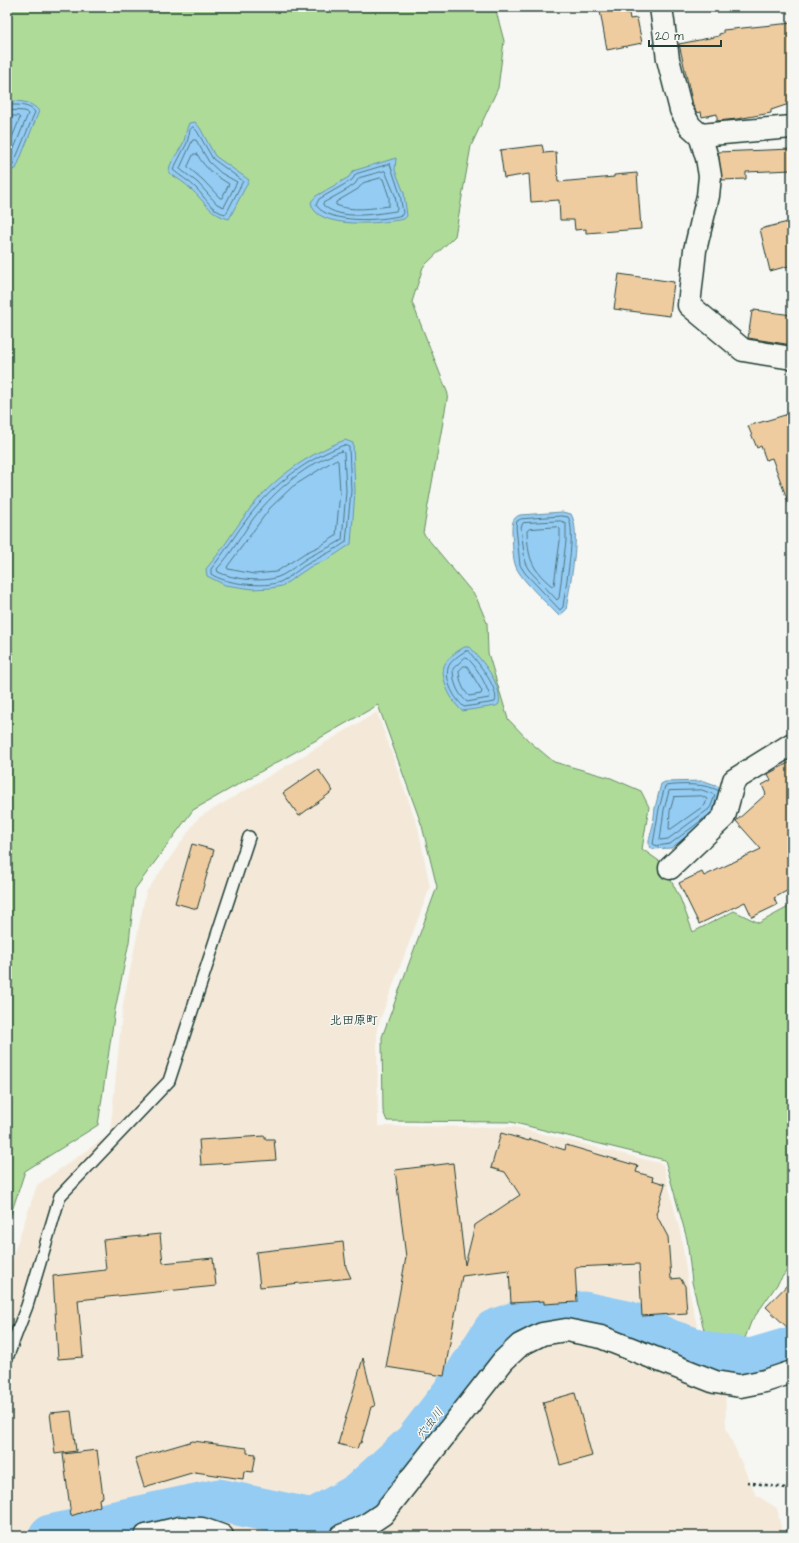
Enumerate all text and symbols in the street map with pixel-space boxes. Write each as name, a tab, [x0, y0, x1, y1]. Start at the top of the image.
scale bar	[649, 22, 721, 48]
text: 20 m	[655, 28, 684, 45]
district label: 北田原町	[330, 1012, 378, 1029]
water label: 穴虫川	[412, 1405, 448, 1443]

